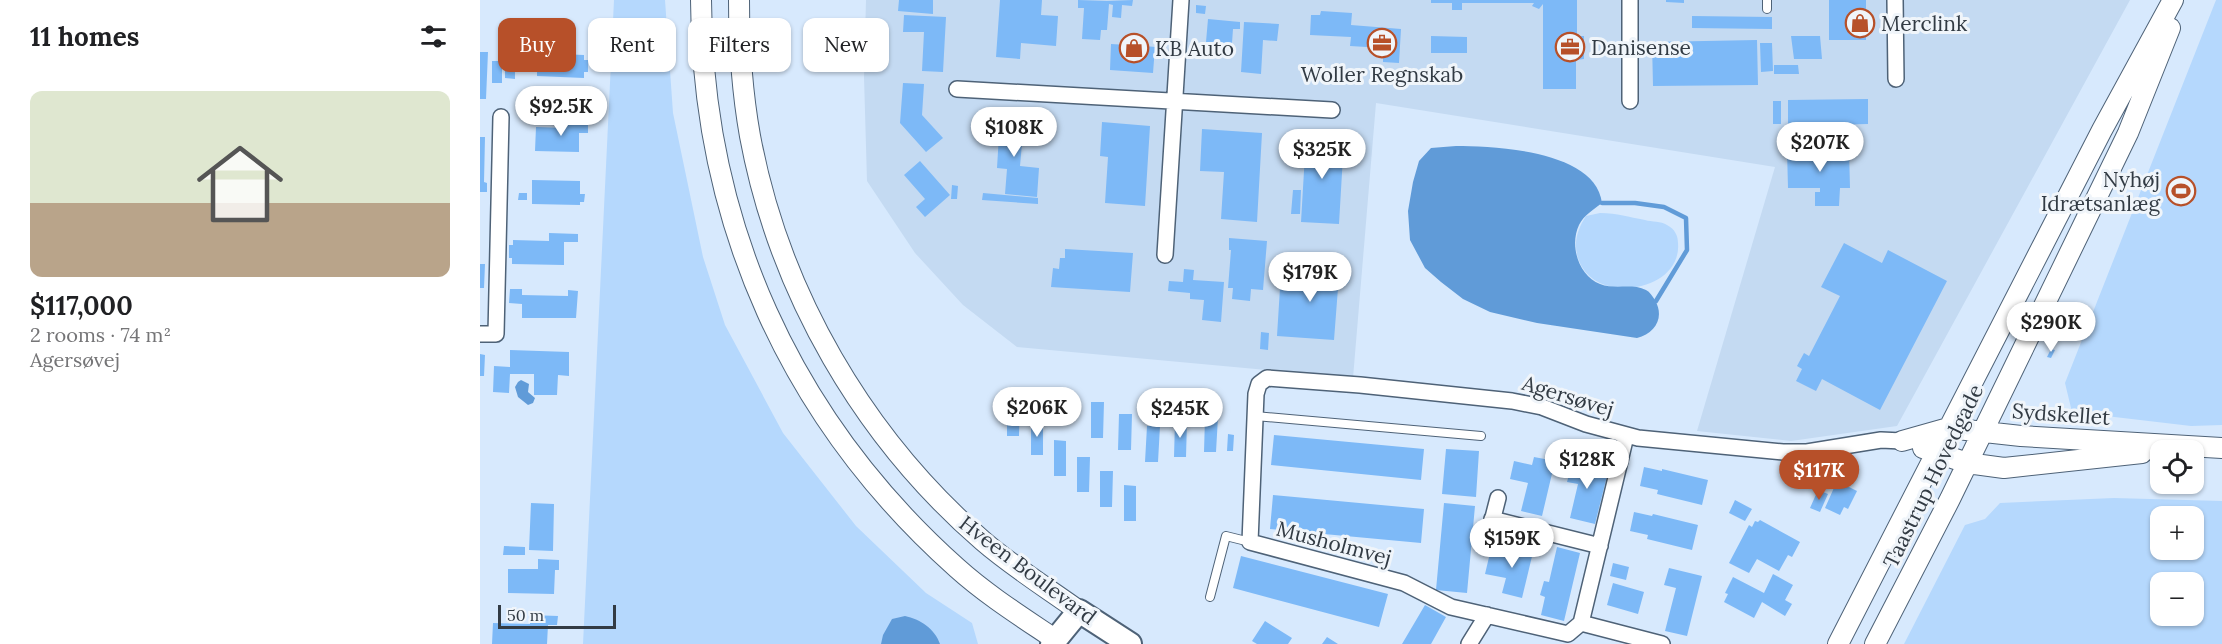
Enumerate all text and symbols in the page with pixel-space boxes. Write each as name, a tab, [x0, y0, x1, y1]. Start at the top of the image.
shop icon: Merclink	[1844, 7, 1876, 39]
place label: Merclink	[1881, 10, 1968, 37]
chip: Buy	[498, 18, 576, 72]
chip: Rent	[588, 18, 676, 72]
chip: Filters	[688, 18, 791, 72]
chip: New	[803, 18, 889, 72]
text: 11 homes	[30, 20, 139, 53]
icon: filters	[417, 20, 450, 53]
office icon: Woller Regnskab	[1366, 27, 1398, 59]
office icon: Danisense	[1554, 31, 1586, 63]
shop icon: KB Auto	[1118, 32, 1150, 64]
place label: Danisense	[1591, 34, 1691, 61]
place label: KB Auto	[1155, 35, 1234, 62]
place label: Woller Regnskab	[1301, 61, 1463, 88]
pin: $92.5K	[512, 86, 610, 137]
text: $92.5K	[529, 93, 593, 118]
pin: $108K	[972, 107, 1056, 158]
text: $108K	[985, 114, 1043, 139]
pin: $207K	[1778, 122, 1862, 173]
pin: $325K	[1280, 129, 1364, 180]
text: $207K	[1791, 129, 1849, 154]
icon: home	[186, 130, 294, 238]
text: $325K	[1293, 136, 1351, 161]
place label: Nyhøj Idrætsanlæg	[2041, 166, 2160, 217]
sports icon: Nyhøj Idrætsanlæg	[2165, 175, 2197, 207]
pin: $179K	[1268, 252, 1352, 303]
text: $179K	[1282, 259, 1338, 284]
text: $117,000	[30, 289, 133, 322]
pin: $290K	[2009, 302, 2093, 353]
text: $290K	[2021, 309, 2081, 334]
text: 2 rooms · 74 m²	[30, 322, 171, 347]
text: Agersøvej	[30, 347, 120, 372]
street label: Agersøvej	[1518, 369, 1617, 423]
street label: Taastrup Hovedgade	[1877, 380, 1989, 572]
pin: $206K	[995, 387, 1079, 438]
pin: $245K	[1138, 388, 1222, 439]
text: $206K	[1007, 394, 1067, 419]
text: $245K	[1151, 395, 1209, 420]
street label: Sydskellet	[2011, 397, 2112, 431]
pin: $128K	[1545, 439, 1629, 490]
map controls	[2150, 440, 2204, 626]
button: locate	[2150, 440, 2204, 494]
text: $128K	[1559, 446, 1615, 471]
pin: $117K	[1777, 450, 1861, 501]
text: $117K	[1793, 457, 1845, 482]
button: +	[2150, 506, 2204, 560]
street label: Hveen Boulevard	[954, 510, 1102, 630]
street label: Musholmvej	[1273, 515, 1395, 571]
pin: $159K	[1470, 518, 1554, 569]
text: $159K	[1484, 525, 1540, 550]
button: −	[2150, 572, 2204, 626]
scale bar	[498, 602, 616, 630]
text: 50 m	[507, 605, 544, 625]

